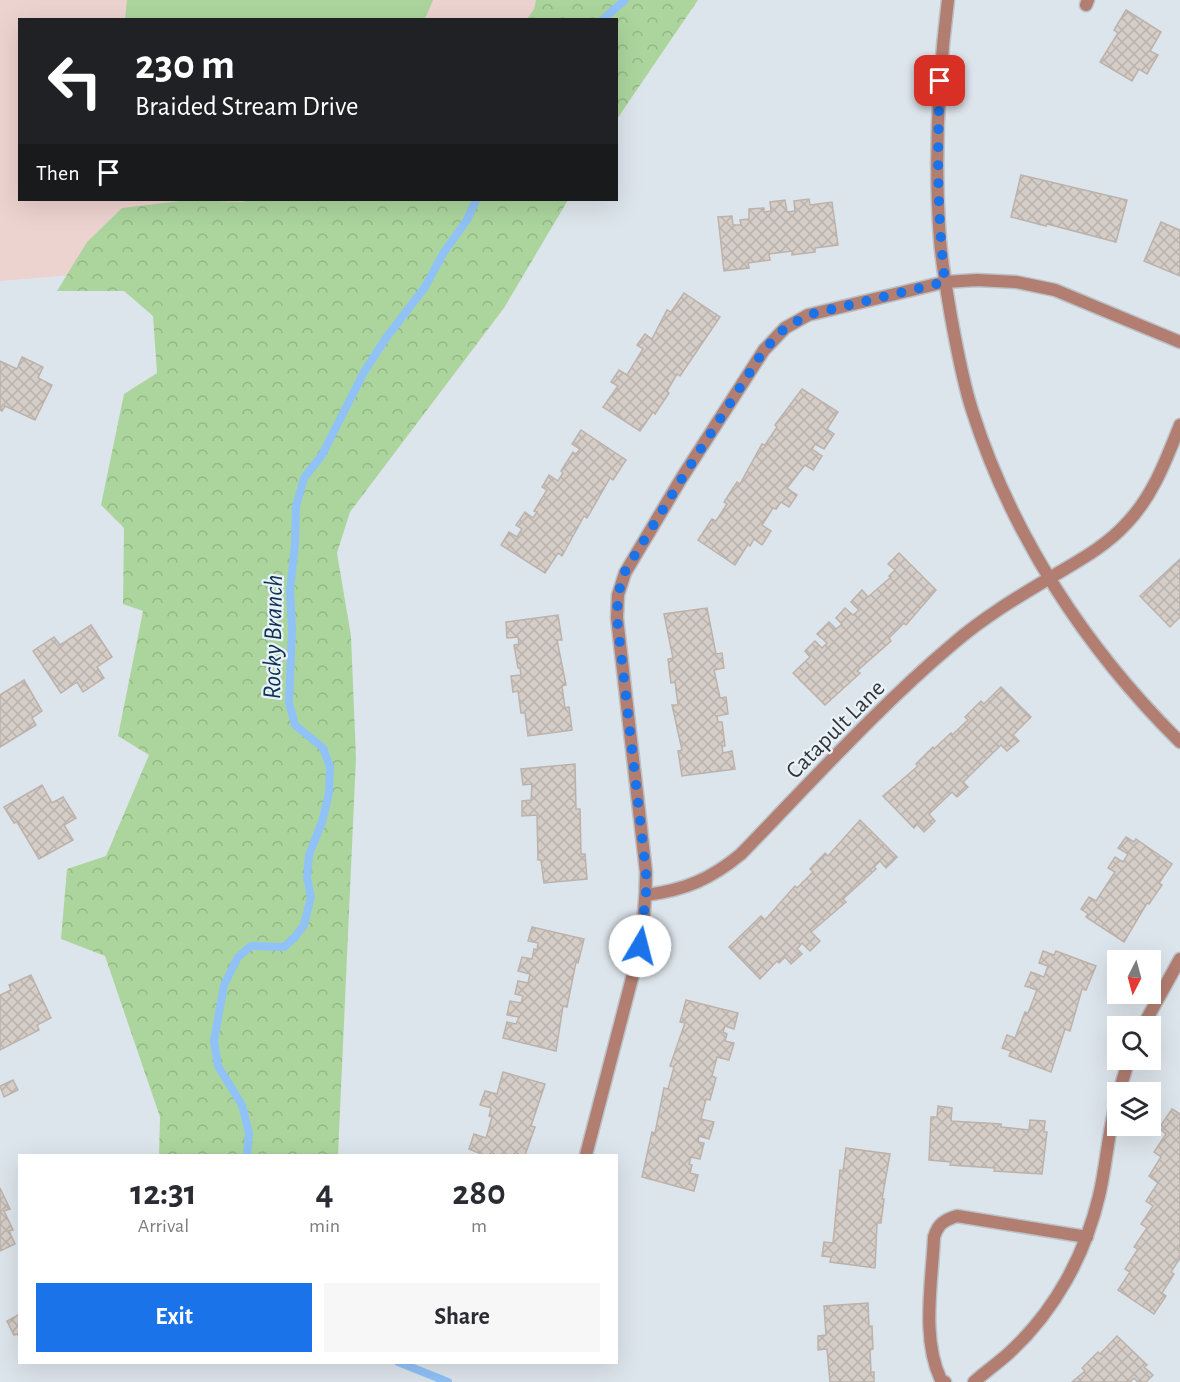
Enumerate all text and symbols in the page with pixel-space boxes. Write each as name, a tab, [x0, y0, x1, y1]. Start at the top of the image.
icon: left	[36, 42, 114, 120]
text: 230 m	[135, 44, 235, 86]
pin	[914, 55, 965, 106]
icon: arrive	[923, 64, 956, 97]
text: Braided Stream Drive	[135, 93, 358, 120]
icon: arrive	[92, 156, 125, 189]
text: Then	[36, 162, 80, 184]
water label: Rocky Branch	[259, 574, 287, 700]
street label: Catapult Lane	[782, 676, 890, 784]
position arrow	[608, 914, 672, 978]
north arrow	[1107, 950, 1161, 1004]
map controls	[1107, 950, 1161, 1136]
button: search	[1107, 1016, 1161, 1070]
button: layers	[1107, 1082, 1161, 1136]
text: 12:31	[130, 1175, 197, 1211]
text: 4	[316, 1175, 334, 1211]
text: 280	[452, 1175, 506, 1211]
text: Arrival	[138, 1216, 189, 1236]
text: min	[309, 1216, 340, 1236]
text: m	[471, 1216, 487, 1236]
button: Exit	[36, 1283, 312, 1352]
button: Share	[324, 1283, 600, 1352]

